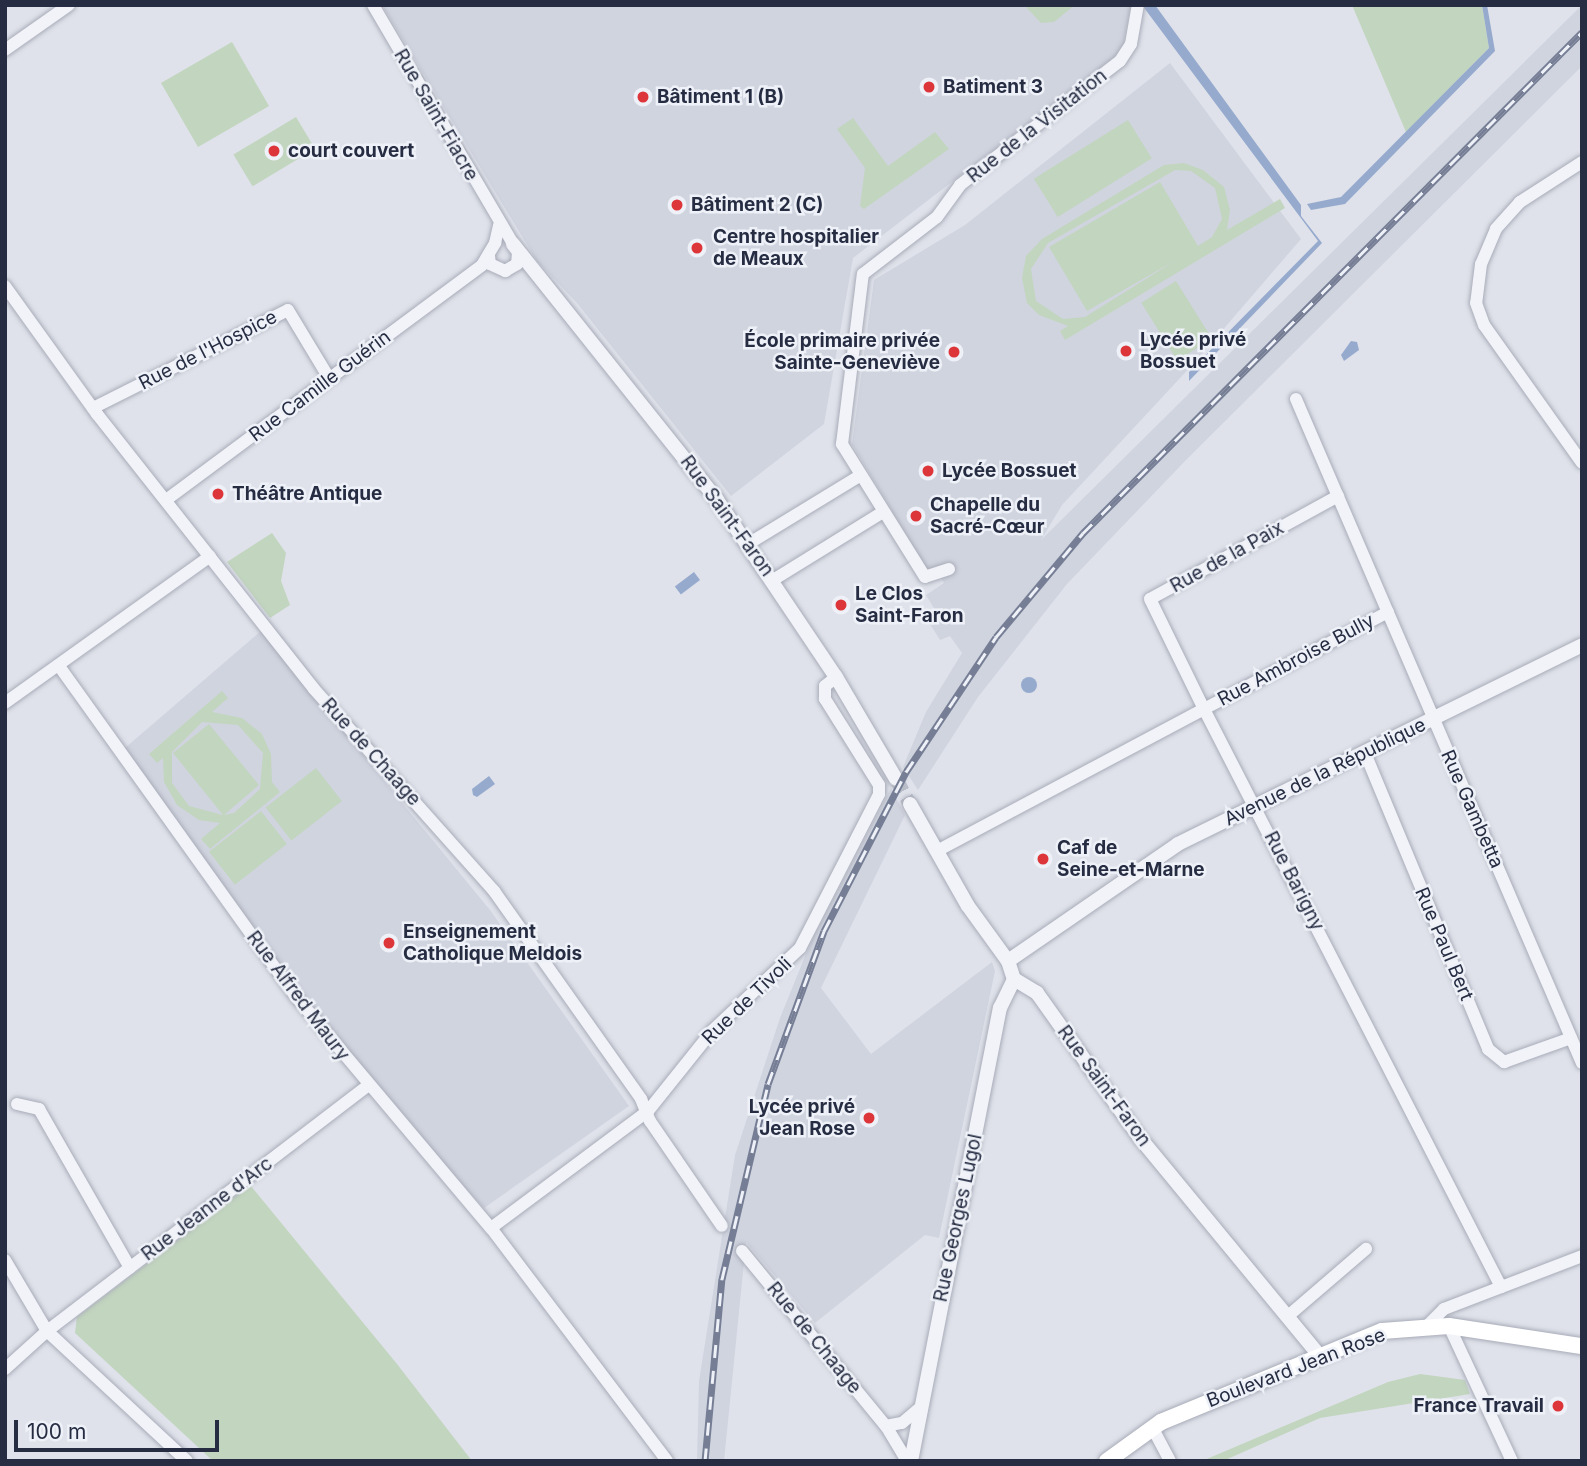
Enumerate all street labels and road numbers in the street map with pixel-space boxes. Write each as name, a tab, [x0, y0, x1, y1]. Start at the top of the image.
street label: Rue Saint-Fiacre	[389, 45, 483, 185]
street label: Rue de la Visitation	[962, 64, 1112, 188]
street label: Rue de l'Hospice	[135, 305, 281, 395]
street label: Rue Camille Guérin	[245, 325, 395, 447]
street label: Rue Saint-Faron	[675, 451, 779, 581]
street label: Rue de la Paix	[1166, 516, 1288, 598]
street label: Rue Ambroise Bully	[1214, 609, 1378, 711]
street label: Rue de Chaage	[317, 693, 425, 811]
street label: Avenue de la République	[1220, 713, 1430, 831]
street label: Rue Gambetta	[1436, 746, 1508, 872]
street label: Rue Barigny	[1259, 828, 1329, 934]
street label: Rue Paul Bert	[1410, 884, 1478, 1004]
street label: Rue Alfred Maury	[242, 927, 354, 1065]
street label: Rue de Tivoli	[697, 953, 797, 1049]
street label: Rue Saint-Faron	[1052, 1021, 1156, 1151]
street label: Rue Georges Lugol	[929, 1132, 987, 1304]
street label: Rue Jeanne d'Arc	[137, 1152, 277, 1266]
street label: Rue de Chaage	[762, 1278, 866, 1398]
street label: Boulevard Jean Rose	[1204, 1323, 1388, 1413]

